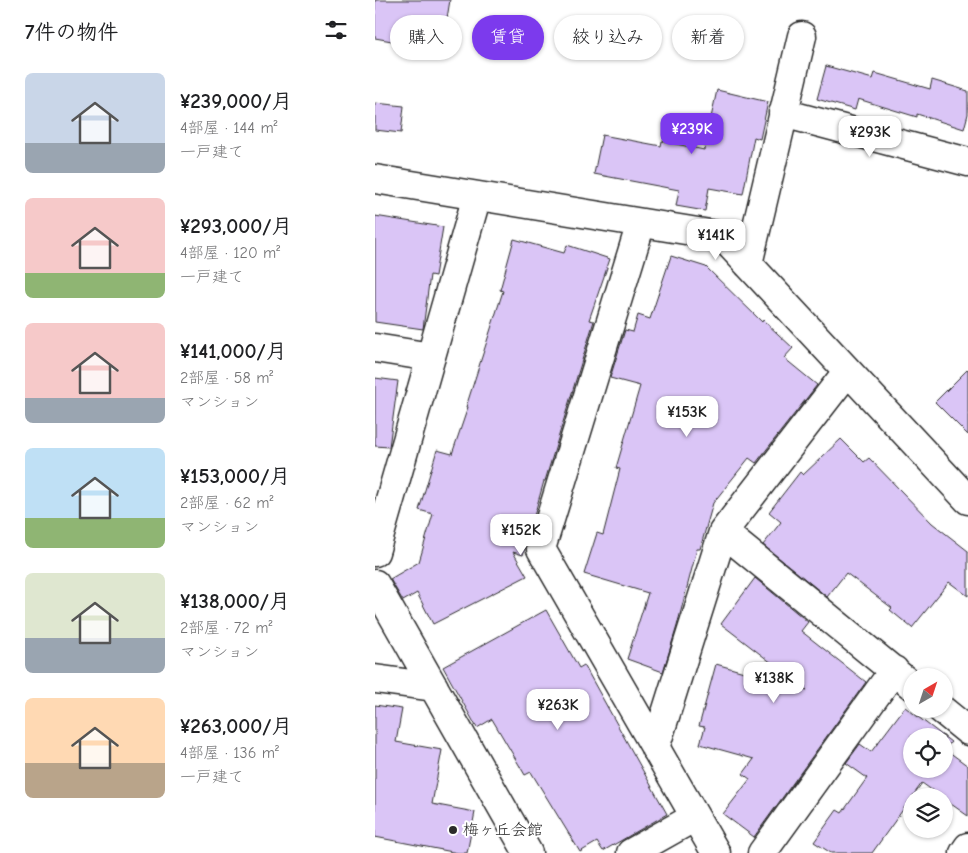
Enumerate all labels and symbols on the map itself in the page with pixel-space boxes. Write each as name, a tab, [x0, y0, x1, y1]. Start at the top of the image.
pin: ¥239K	[657, 112, 727, 155]
pin: ¥293K	[835, 116, 905, 158]
pin: ¥141K	[681, 218, 751, 261]
pin: ¥153K	[652, 396, 722, 438]
pin: ¥152K	[486, 514, 556, 556]
pin: ¥138K	[739, 662, 809, 704]
north arrow	[903, 668, 953, 718]
pin: ¥263K	[523, 688, 593, 731]
place label: 梅ヶ丘会館	[463, 821, 543, 839]
marker: 梅ヶ丘会館	[447, 824, 459, 836]

